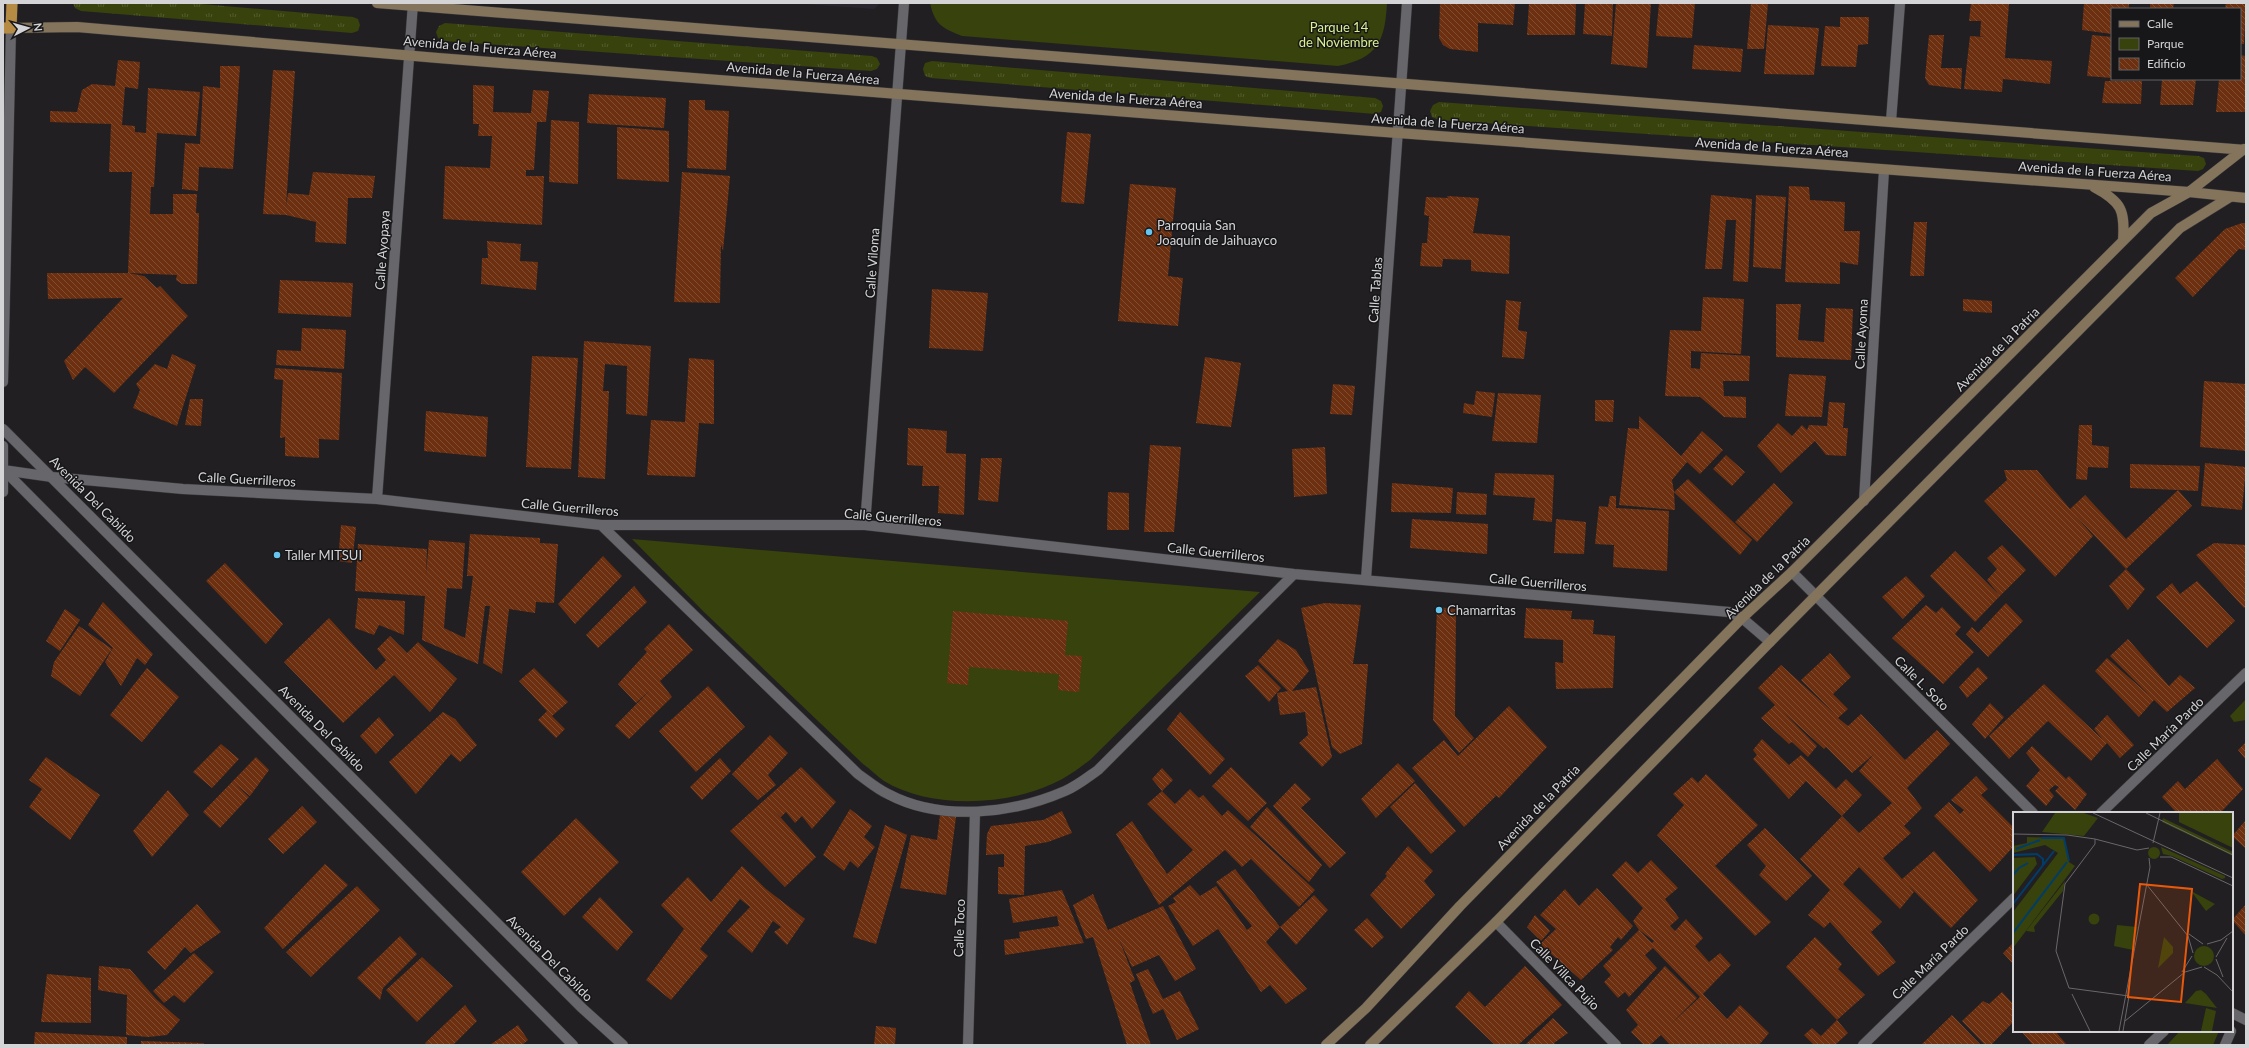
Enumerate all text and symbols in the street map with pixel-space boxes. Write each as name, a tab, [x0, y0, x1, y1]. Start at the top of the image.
north arrow	[8, 8, 48, 48]
legend	[2111, 8, 2241, 80]
text: Calle	[2147, 16, 2173, 31]
park label: Parque 14 de Noviembre	[1299, 19, 1379, 50]
text: N	[32, 22, 45, 32]
street label: Avenida de la Fuerza Aérea	[403, 32, 557, 62]
text: Parque	[2147, 36, 2184, 51]
text: Edificio	[2147, 56, 2186, 71]
street label: Avenida de la Fuerza Aérea	[726, 58, 880, 88]
street label: Avenida de la Fuerza Aérea	[1049, 85, 1203, 111]
street label: Avenida de la Fuerza Aérea	[1371, 110, 1525, 136]
street label: Avenida de la Fuerza Aérea	[1695, 134, 1849, 160]
street label: Avenida de la Fuerza Aérea	[2018, 158, 2172, 184]
street label: Calle Ayopaya	[371, 210, 393, 290]
place label: Parroquia San Joaquín de Jaihuayco	[1157, 217, 1277, 248]
street label: Calle Viloma	[862, 227, 882, 299]
marker: Parroquia San Joaquín de Jaihuayco	[1144, 227, 1154, 237]
street label: Calle Tablas	[1365, 256, 1385, 324]
street label: Calle Ayoma	[1851, 298, 1871, 370]
street label: Avenida de la Patria	[1952, 304, 2042, 394]
street label: Avenida Del Cabildo	[47, 453, 139, 545]
street label: Calle Guerrilleros	[198, 468, 297, 490]
street label: Calle Guerrilleros	[520, 495, 620, 519]
street label: Calle Guerrilleros	[843, 505, 943, 529]
street label: Avenida de la Patria	[1721, 532, 1813, 622]
street label: Calle Guerrilleros	[1166, 539, 1266, 565]
place label: Taller MITSUI	[285, 547, 362, 563]
marker: Taller MITSUI	[272, 550, 282, 560]
street label: Calle Guerrilleros	[1488, 570, 1588, 594]
place label: Chamarritas	[1447, 602, 1516, 618]
marker: Chamarritas	[1434, 605, 1444, 615]
street label: Calle L. Soto	[1891, 652, 1953, 714]
street label: Avenida Del Cabildo	[276, 682, 368, 774]
street label: Calle María Pardo	[2123, 693, 2207, 775]
street label: Avenida de la Patria	[1493, 761, 1583, 853]
inset map	[2013, 812, 2233, 1032]
street label: Calle Toco	[950, 899, 968, 957]
street label: Avenida Del Cabildo	[504, 912, 596, 1004]
street label: Calle María Pardo	[1888, 921, 1972, 1003]
street label: Calle Villca Pujio	[1527, 935, 1603, 1013]

